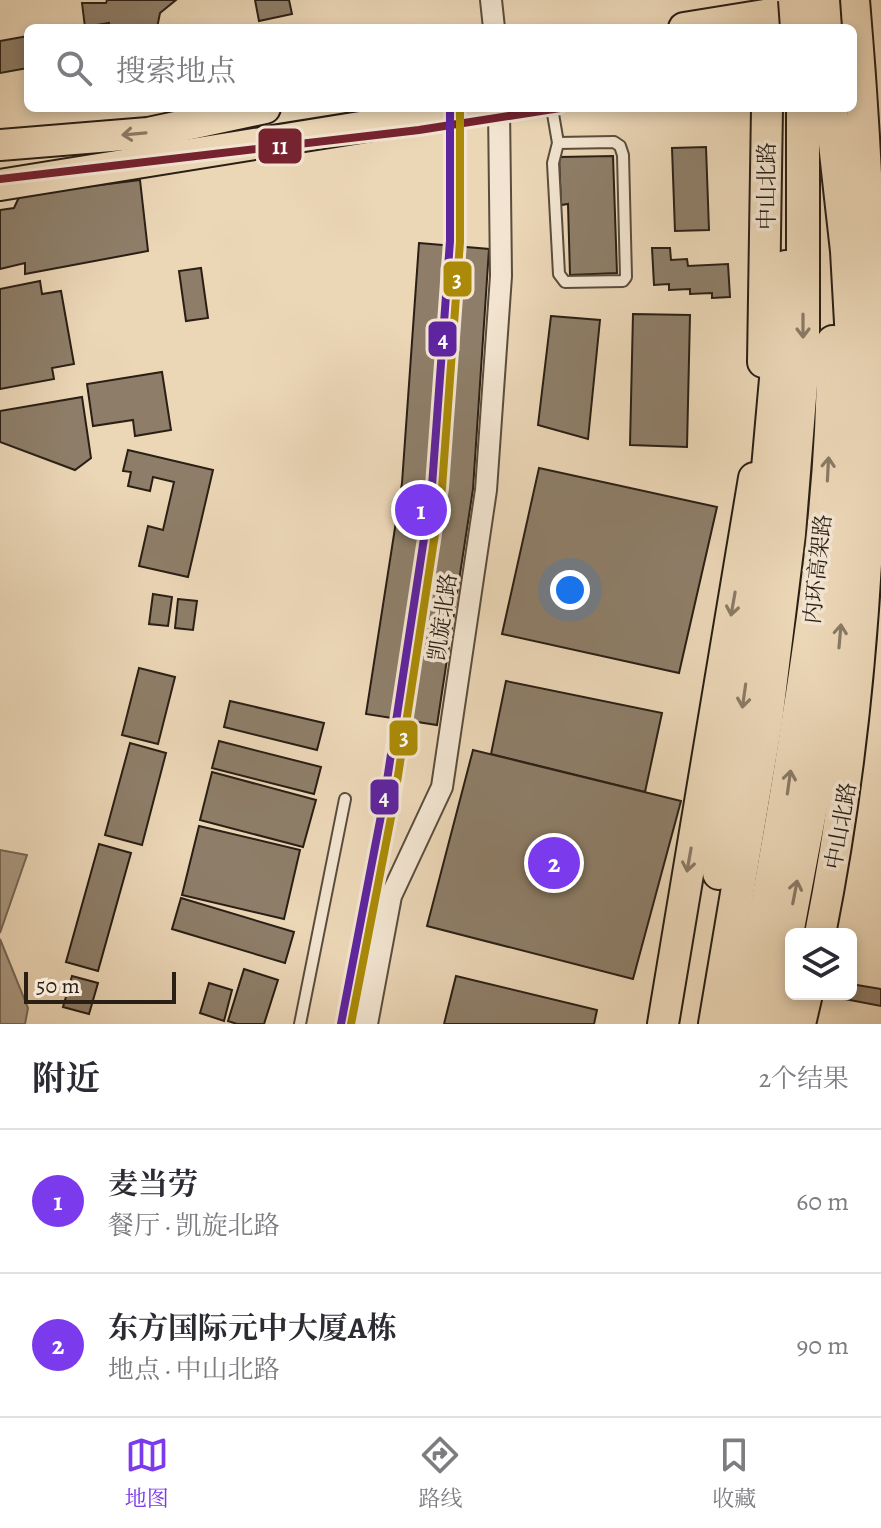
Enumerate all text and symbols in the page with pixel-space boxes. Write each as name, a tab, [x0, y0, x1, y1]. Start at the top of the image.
search box	[24, 24, 857, 112]
icon: search	[52, 46, 96, 90]
text: 搜索地点	[116, 51, 236, 91]
one-way arrow	[121, 127, 148, 142]
line badge: 11	[257, 127, 303, 165]
text: 11	[272, 132, 288, 162]
street label: 中山北路	[752, 142, 782, 230]
line badge: 3	[442, 260, 473, 298]
text: 3	[452, 265, 462, 295]
one-way arrow	[795, 312, 811, 339]
line badge: 4	[427, 320, 458, 358]
text: 4	[438, 325, 448, 355]
one-way arrow	[820, 456, 835, 483]
pin: 1	[395, 480, 447, 540]
street label: 内环高架路	[797, 513, 839, 625]
your location	[550, 570, 590, 610]
street label: 凯旋北路	[422, 571, 464, 663]
one-way arrow	[725, 591, 740, 616]
one-way arrow	[833, 624, 848, 650]
one-way arrow	[736, 682, 751, 708]
line badge: 3	[388, 719, 419, 757]
text: 3	[399, 723, 409, 753]
one-way arrow	[782, 770, 797, 795]
line badge: 4	[369, 778, 400, 816]
street label: 中山北路	[819, 780, 863, 872]
text: 4	[379, 783, 389, 813]
pin: 2	[528, 833, 580, 893]
one-way arrow	[681, 847, 696, 872]
one-way arrow	[788, 880, 803, 906]
map controls	[785, 928, 857, 1000]
button: layers	[785, 928, 857, 1000]
scale bar	[24, 968, 176, 1004]
text: 50 m	[36, 971, 80, 1001]
text: 附近	[32, 1055, 100, 1102]
text: 2个结果	[759, 1061, 849, 1096]
text: 麦当劳	[108, 1164, 198, 1204]
text: 1	[53, 1184, 63, 1219]
text: 60 m	[796, 1184, 849, 1219]
text: 餐厅 · 凯旋北路	[108, 1208, 279, 1243]
text: 东方国际元中大厦A栋	[108, 1308, 397, 1348]
text: 2	[52, 1328, 64, 1363]
text: 90 m	[797, 1328, 849, 1363]
text: 地点 · 中山北路	[108, 1352, 279, 1387]
tab: 地图	[125, 1433, 169, 1514]
tab: 路线	[418, 1433, 462, 1514]
tab: 收藏	[712, 1433, 756, 1514]

